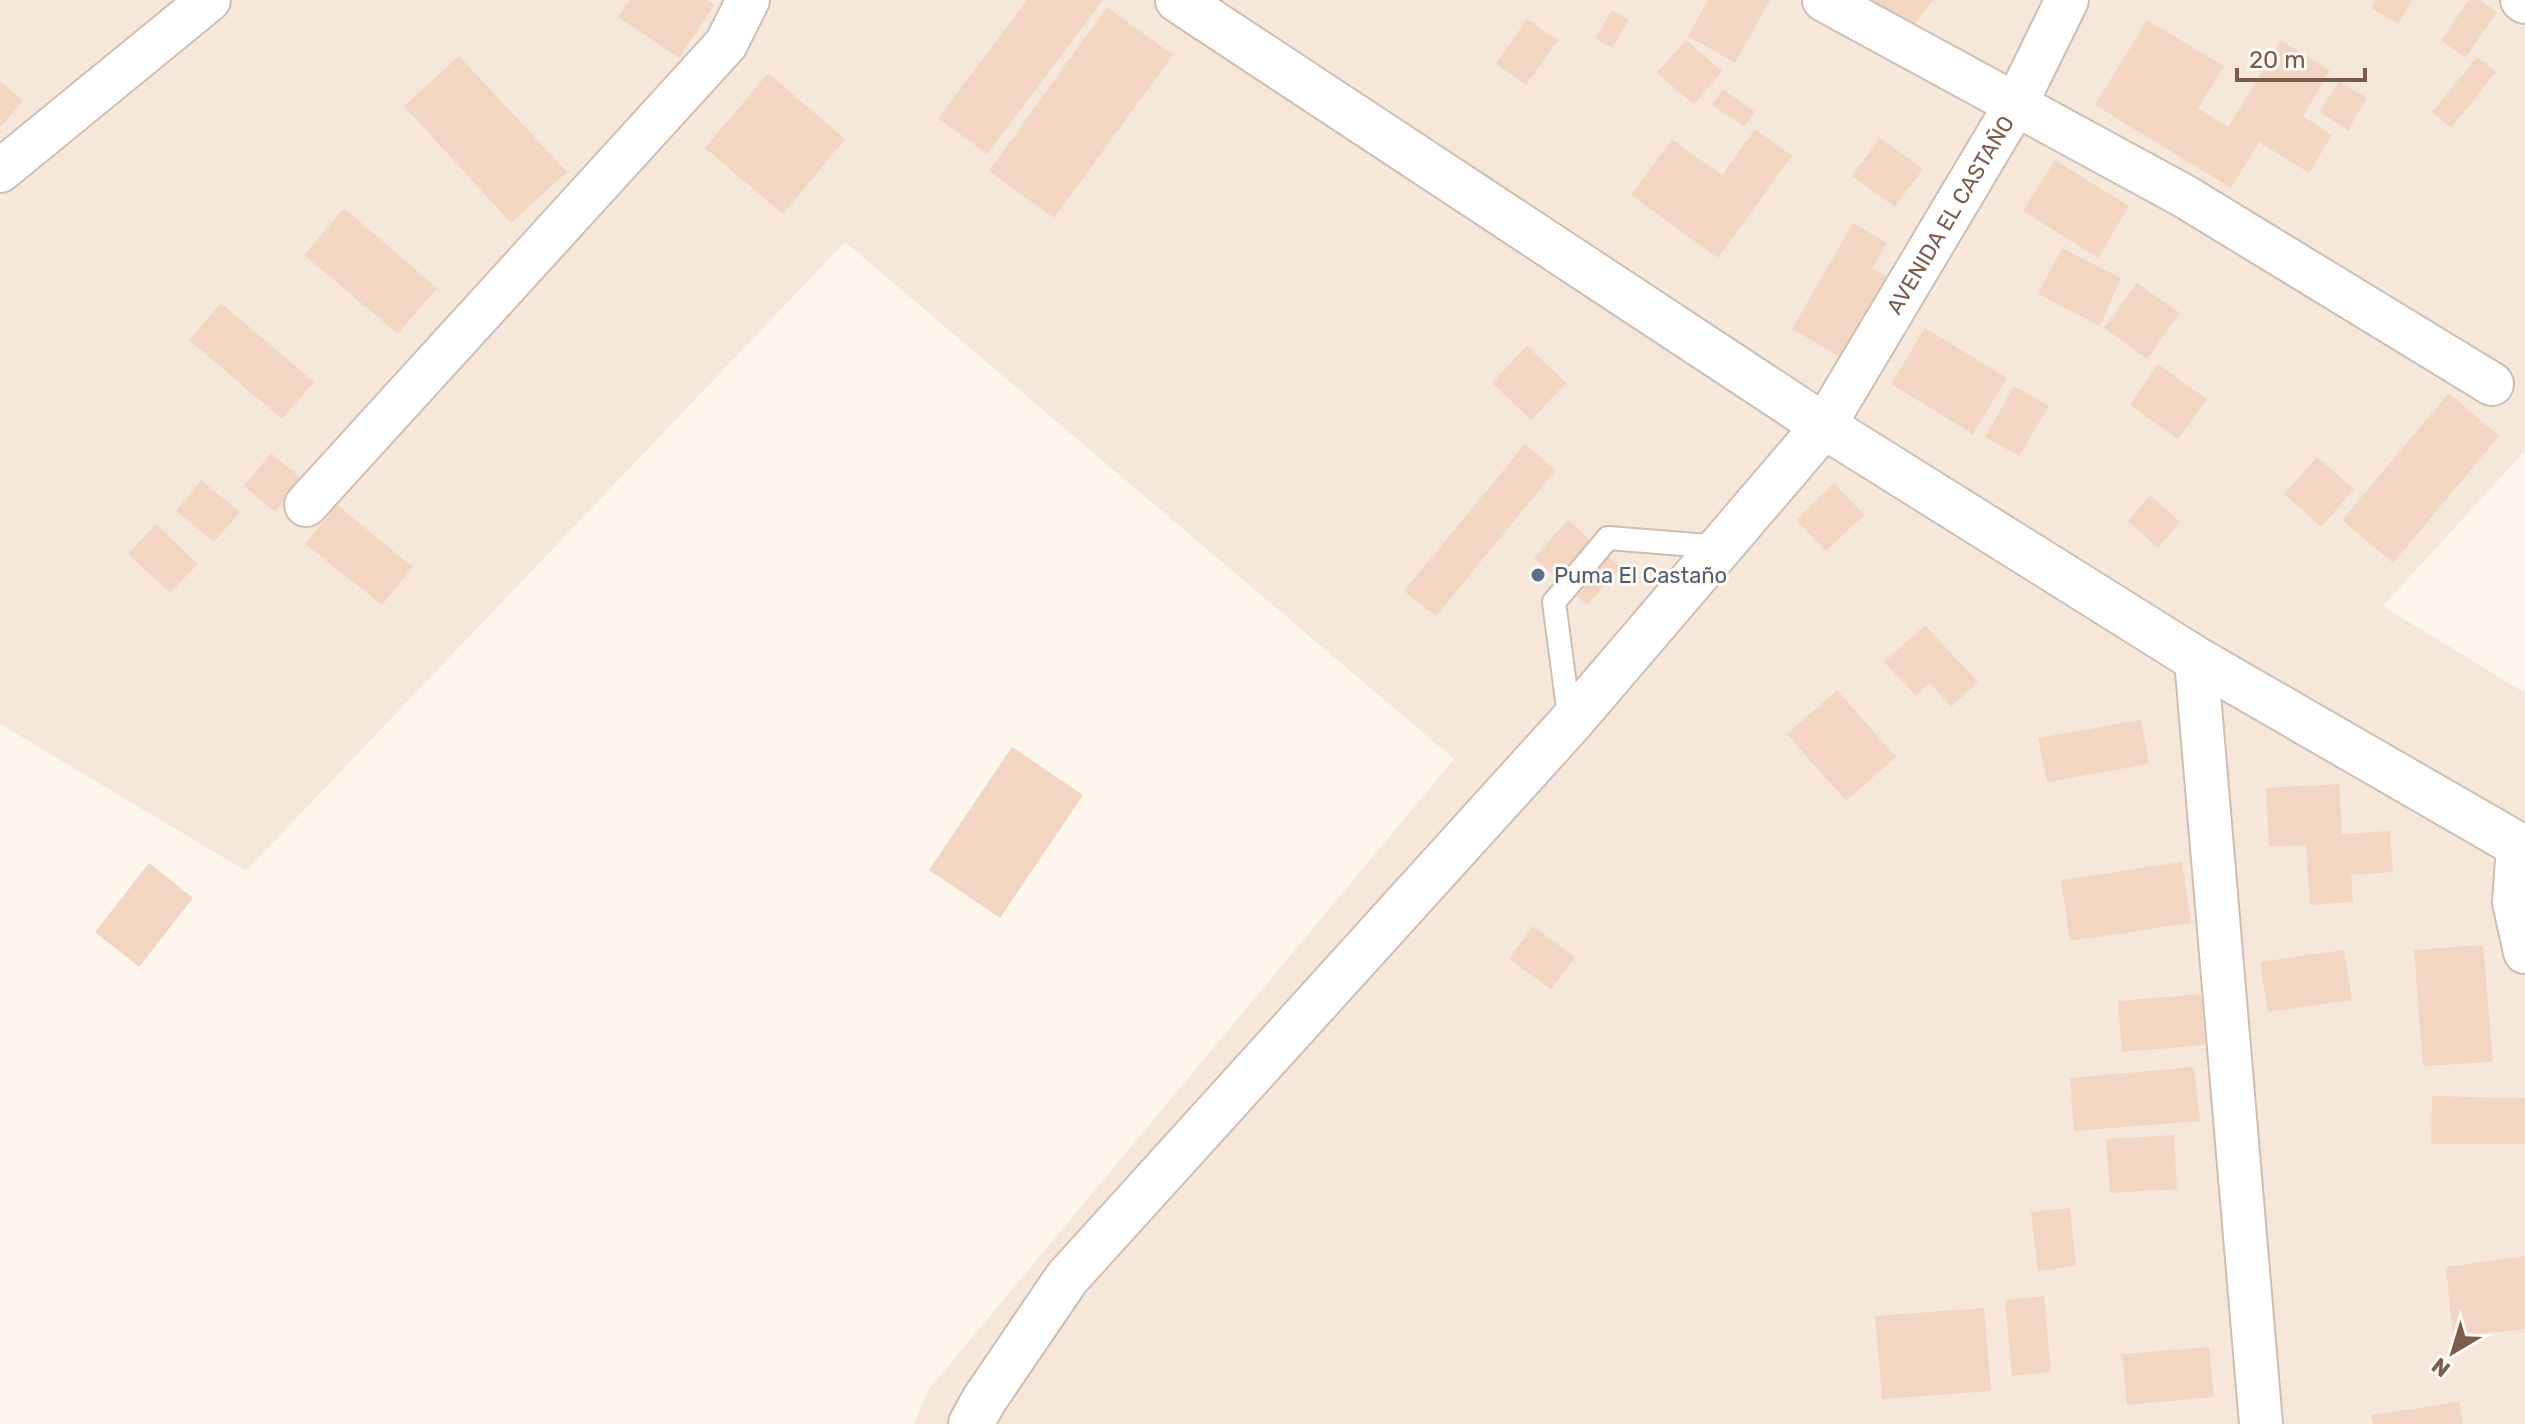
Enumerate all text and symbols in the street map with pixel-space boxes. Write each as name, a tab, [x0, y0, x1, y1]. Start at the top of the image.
scale bar	[2237, 32, 2365, 82]
text: 20 m	[2249, 46, 2306, 74]
street label: AVENIDA EL CASTAÑO	[1881, 111, 2020, 319]
place label: Puma El Castaño	[1554, 562, 1727, 589]
marker: Puma El Castaño	[1529, 566, 1547, 584]
north arrow	[2413, 1312, 2493, 1392]
text: N	[2426, 1352, 2456, 1383]

